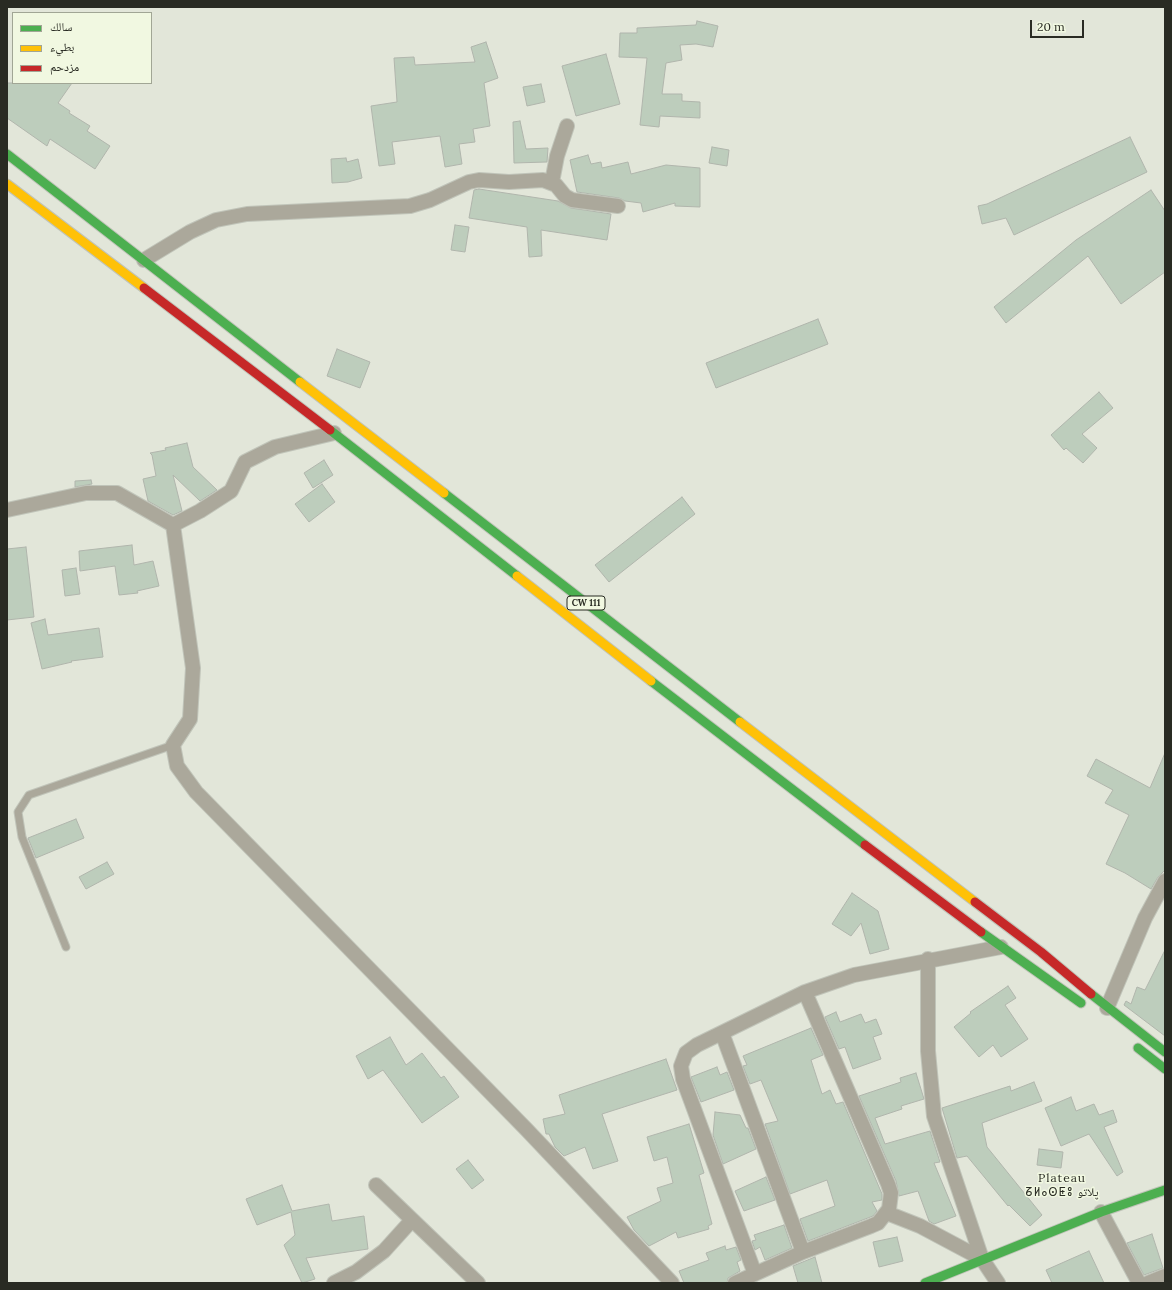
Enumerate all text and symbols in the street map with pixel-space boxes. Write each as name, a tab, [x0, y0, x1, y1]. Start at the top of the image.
legend	[12, 12, 152, 84]
scale bar	[1032, 12, 1086, 38]
text: سالك	[50, 19, 72, 34]
text: 20 m	[1037, 19, 1065, 34]
text: بطيء	[50, 39, 74, 54]
text: مزدحم	[50, 59, 79, 74]
road number: CW 111	[567, 596, 605, 610]
district label: Plateau ⵒⵍⴰⵙⵟⵓ پلاتو	[1029, 1172, 1095, 1200]

